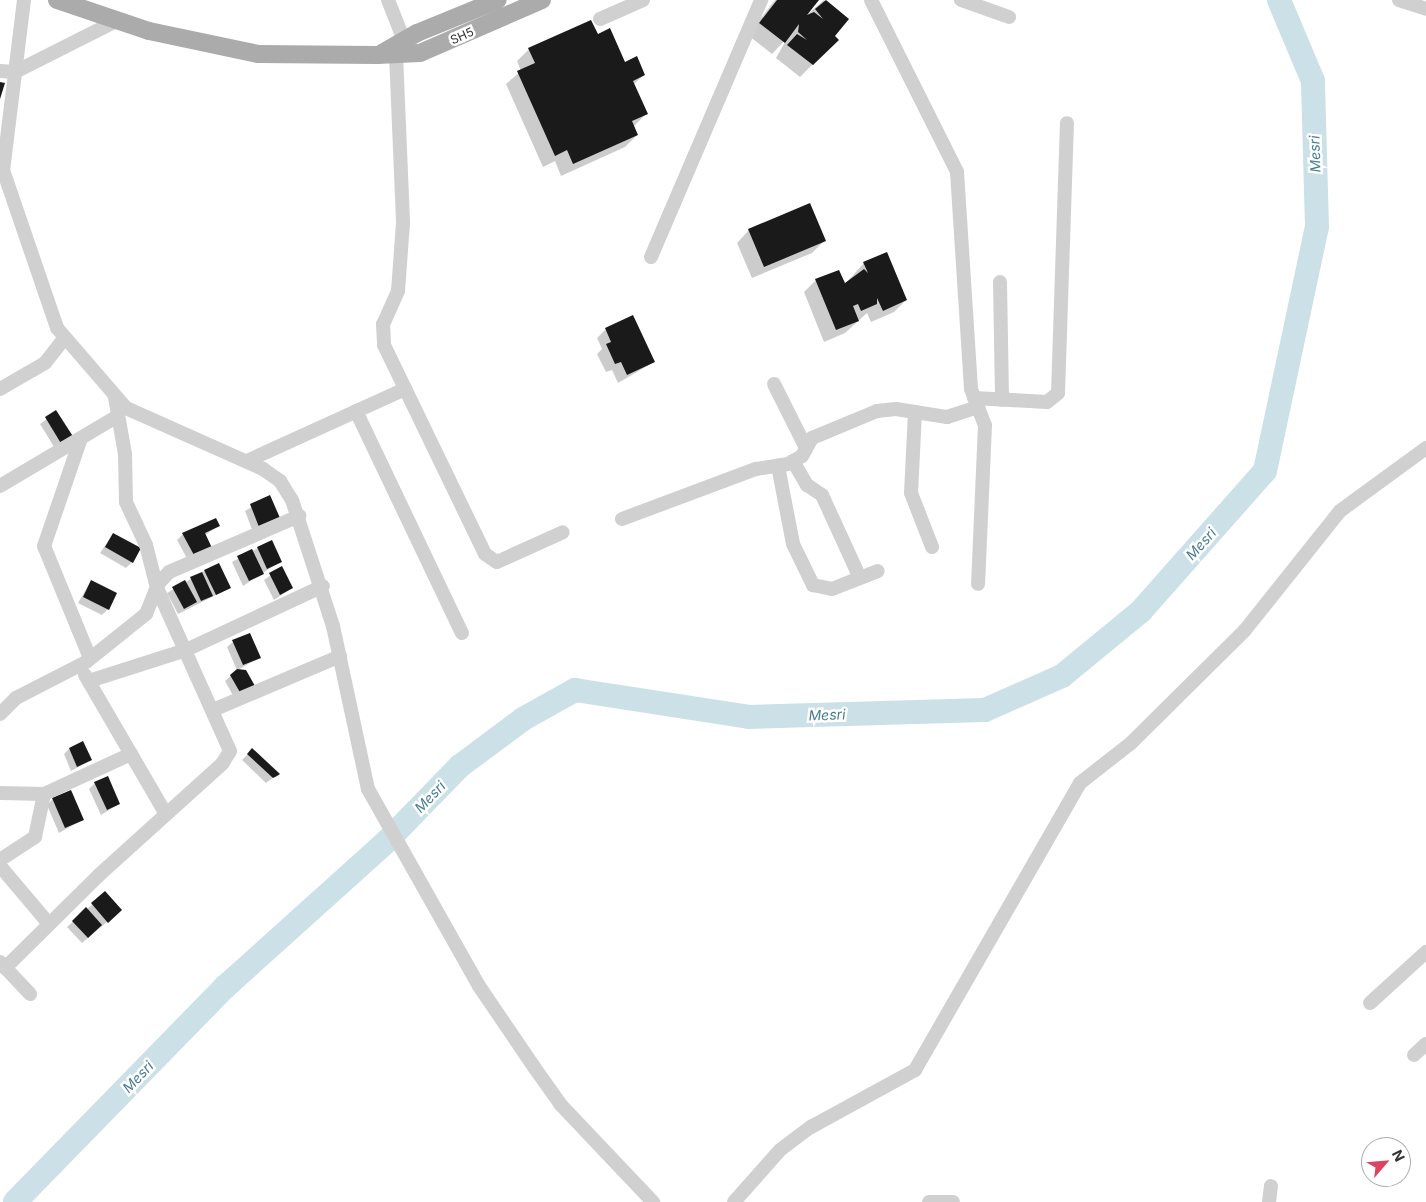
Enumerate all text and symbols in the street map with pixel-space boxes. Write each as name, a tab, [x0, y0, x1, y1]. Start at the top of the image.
street label: SH5	[448, 25, 476, 47]
water label: Mesri	[1306, 135, 1324, 173]
water label: Mesri	[1182, 525, 1220, 563]
water label: Mesri	[808, 706, 846, 724]
water label: Mesri	[411, 778, 449, 816]
water label: Mesri	[119, 1058, 157, 1096]
north arrow	[1361, 1137, 1411, 1187]
text: N	[1389, 1147, 1409, 1164]

